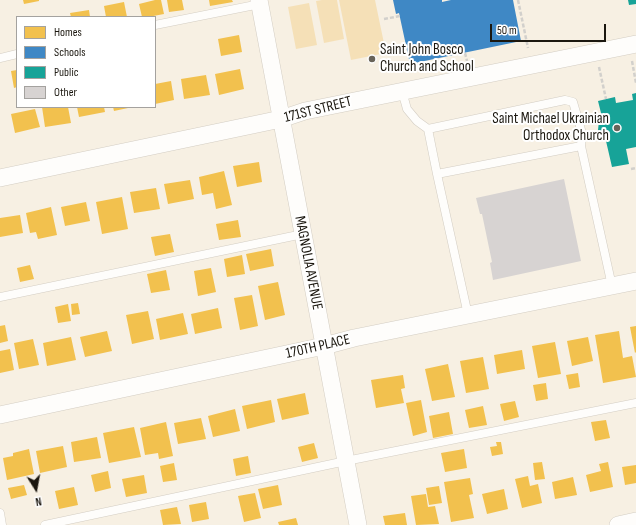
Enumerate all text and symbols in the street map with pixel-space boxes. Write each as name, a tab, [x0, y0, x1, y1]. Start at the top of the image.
legend	[16, 16, 156, 108]
scale bar	[492, 16, 608, 42]
text: 50 m	[497, 23, 517, 38]
text: Homes	[54, 25, 82, 40]
place label: Saint John Bosco Church and School	[380, 41, 474, 76]
text: Schools	[54, 45, 86, 60]
marker: Saint John Bosco Church and School	[367, 54, 377, 64]
text: Public	[54, 65, 79, 80]
text: Other	[54, 85, 77, 100]
street label: 171ST STREET	[282, 93, 354, 127]
place label: Saint Michael Ukrainian Orthodox Church	[492, 110, 609, 145]
marker: Saint Michael Ukrainian Orthodox Church	[612, 123, 622, 133]
street label: MAGNOLIA AVENUE	[290, 214, 326, 312]
street label: 170TH PLACE	[284, 331, 352, 363]
north arrow	[16, 469, 56, 509]
text: N	[34, 494, 43, 508]

